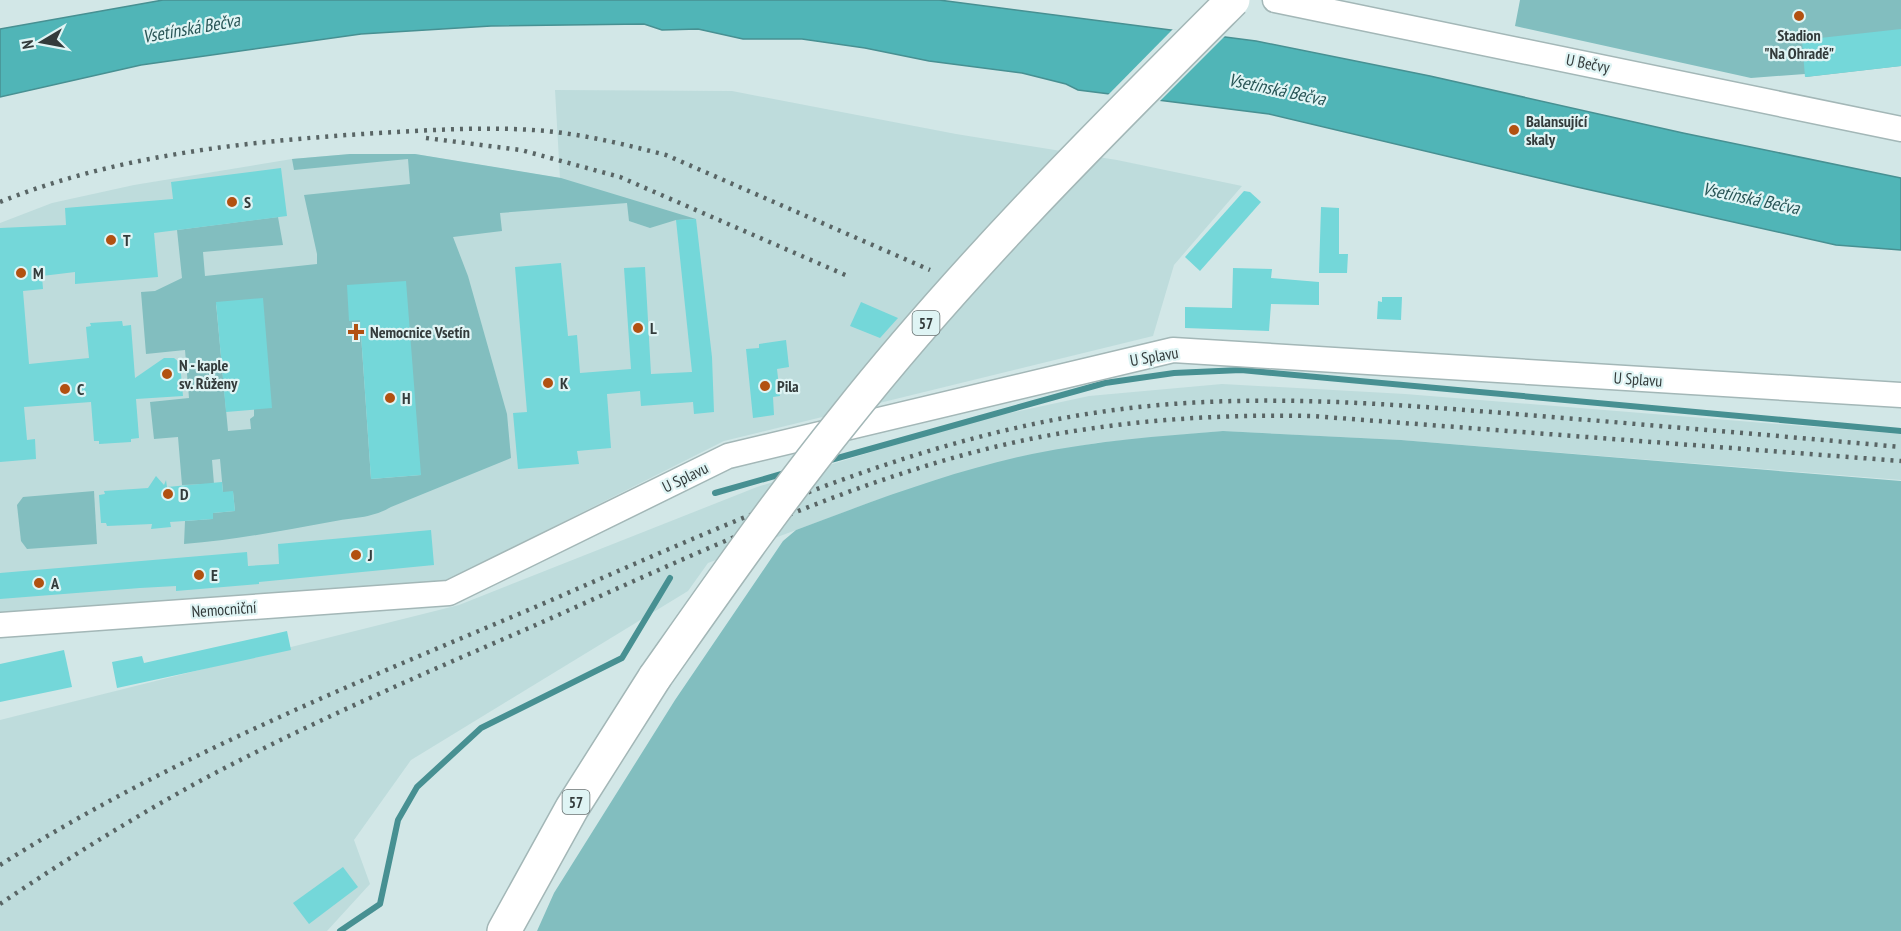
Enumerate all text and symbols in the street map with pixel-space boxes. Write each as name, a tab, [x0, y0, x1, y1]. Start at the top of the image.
water label: Vsetínská Bečva	[141, 8, 242, 48]
marker: Stadion "Na Ohradě"	[1792, 9, 1806, 23]
north arrow	[12, 12, 72, 72]
place label: Stadion "Na Ohradě"	[1764, 25, 1834, 63]
text: N	[17, 39, 38, 51]
street label: U Bečvy	[1565, 49, 1611, 77]
water label: Vsetínská Bečva	[1227, 68, 1328, 111]
place label: Balansující skaly	[1526, 111, 1588, 149]
marker: Balansující skaly	[1507, 123, 1521, 137]
water label: Vsetínská Bečva	[1701, 177, 1802, 220]
place label: S	[244, 192, 251, 212]
marker: S	[225, 195, 239, 209]
place label: T	[123, 230, 131, 250]
marker: T	[104, 233, 118, 247]
place label: M	[33, 263, 44, 283]
marker: M	[14, 266, 28, 280]
road number: 57	[912, 311, 940, 335]
place label: L	[650, 318, 657, 338]
marker: L	[631, 321, 645, 335]
place label: Nemocnice Vsetín	[370, 322, 470, 342]
marker: Nemocnice Vsetín	[347, 323, 365, 341]
street label: U Splavu	[1128, 342, 1180, 370]
place label: N - kaple sv. Růženy	[179, 355, 238, 393]
marker: N - kaple sv. Růženy	[160, 367, 174, 381]
street label: U Splavu	[1613, 367, 1663, 391]
place label: K	[560, 373, 569, 393]
marker: K	[541, 376, 555, 390]
place label: Pila	[777, 376, 799, 396]
place label: C	[77, 379, 85, 399]
marker: Pila	[758, 379, 772, 393]
marker: C	[58, 382, 72, 396]
place label: H	[402, 388, 411, 408]
marker: H	[383, 391, 397, 405]
street label: U Splavu	[659, 457, 711, 497]
place label: D	[180, 484, 189, 504]
marker: D	[161, 487, 175, 501]
place label: J	[367, 545, 373, 565]
marker: J	[349, 548, 363, 562]
place label: E	[211, 565, 218, 585]
marker: E	[192, 568, 206, 582]
place label: A	[50, 573, 60, 593]
marker: A	[32, 576, 46, 590]
street label: Nemocniční	[191, 597, 258, 621]
road number: 57	[562, 790, 590, 814]

